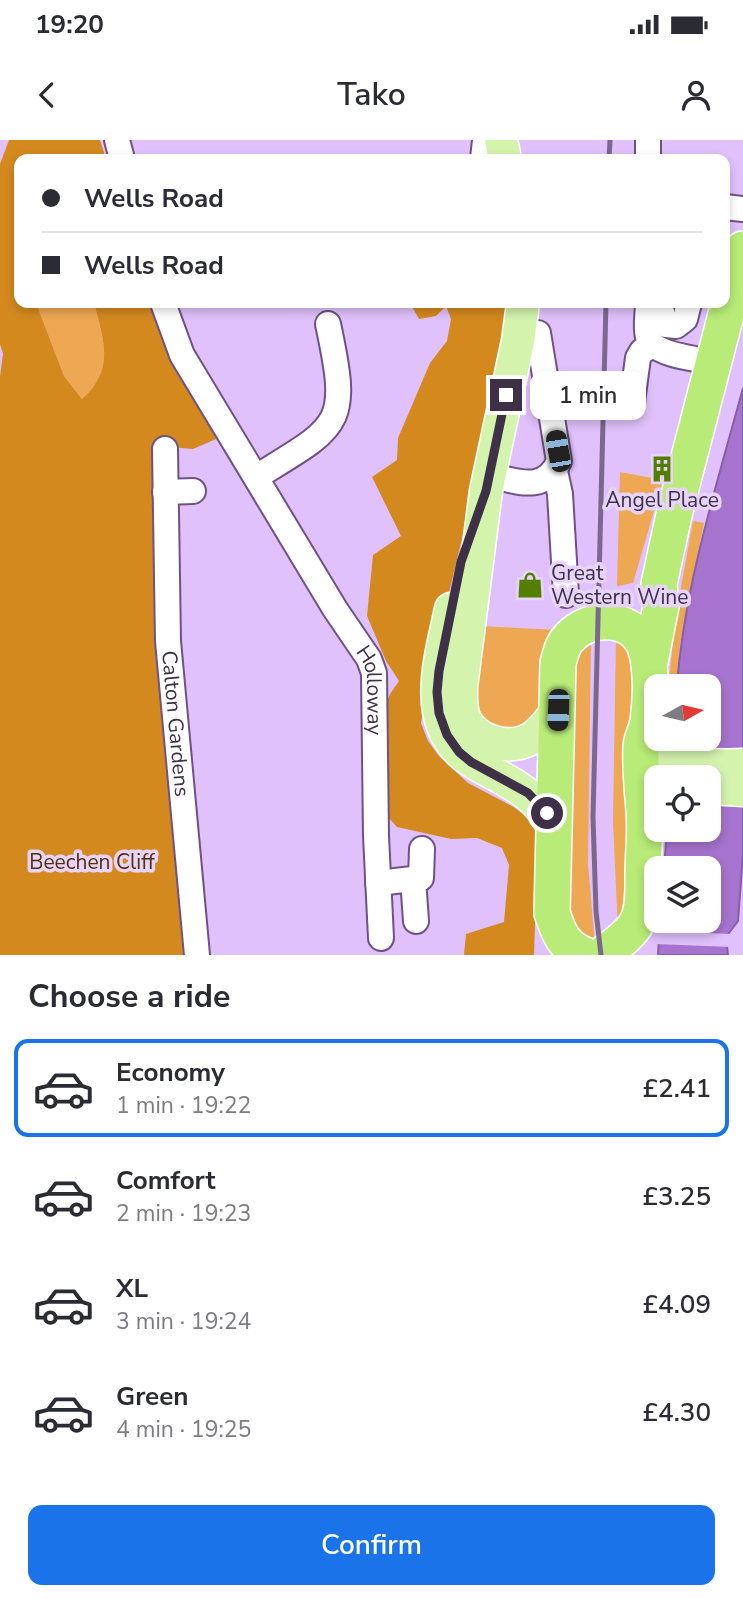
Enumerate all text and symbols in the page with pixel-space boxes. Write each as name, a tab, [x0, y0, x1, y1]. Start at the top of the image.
text: 19:20	[35, 7, 104, 42]
text: Tako	[337, 73, 406, 116]
icon: back	[28, 76, 66, 114]
icon: person	[677, 76, 715, 114]
text: Wells Road	[84, 181, 224, 216]
text: Wells Road	[84, 248, 224, 283]
callout: 1 min	[530, 370, 646, 420]
route end	[490, 379, 522, 411]
text: 1 min	[559, 380, 617, 411]
car	[545, 428, 572, 474]
building icon: Angel Place	[647, 454, 677, 484]
place label: Angel Place	[605, 486, 719, 514]
place label: Great Western Wine	[551, 559, 688, 611]
shop icon: Great Western Wine	[515, 570, 545, 600]
street label: Holloway	[350, 640, 389, 736]
street label: Calton Gardens	[155, 649, 196, 798]
north arrow	[644, 674, 721, 751]
map controls	[644, 674, 721, 933]
car	[547, 689, 570, 731]
button: locate	[644, 765, 721, 842]
route start	[531, 797, 563, 829]
park label: Beechen Cliff	[29, 848, 156, 876]
button: layers	[644, 856, 721, 933]
text: Choose a ride	[28, 975, 230, 1018]
text: Economy	[116, 1055, 225, 1090]
icon: car	[32, 1057, 95, 1120]
text: £2.41	[642, 1071, 711, 1106]
text: 1 min · 19:22	[116, 1090, 251, 1121]
text: Comfort	[116, 1163, 216, 1198]
icon: car	[32, 1165, 95, 1228]
text: £3.25	[642, 1179, 711, 1214]
text: 2 min · 19:23	[116, 1198, 251, 1229]
text: XL	[116, 1271, 148, 1306]
icon: car	[32, 1273, 95, 1336]
text: £4.09	[642, 1287, 711, 1322]
text: 3 min · 19:24	[116, 1306, 251, 1337]
text: Green	[116, 1379, 189, 1414]
icon: car	[32, 1381, 95, 1444]
text: £4.30	[642, 1395, 711, 1430]
text: 4 min · 19:25	[116, 1414, 251, 1445]
button: Confirm	[28, 1505, 715, 1585]

